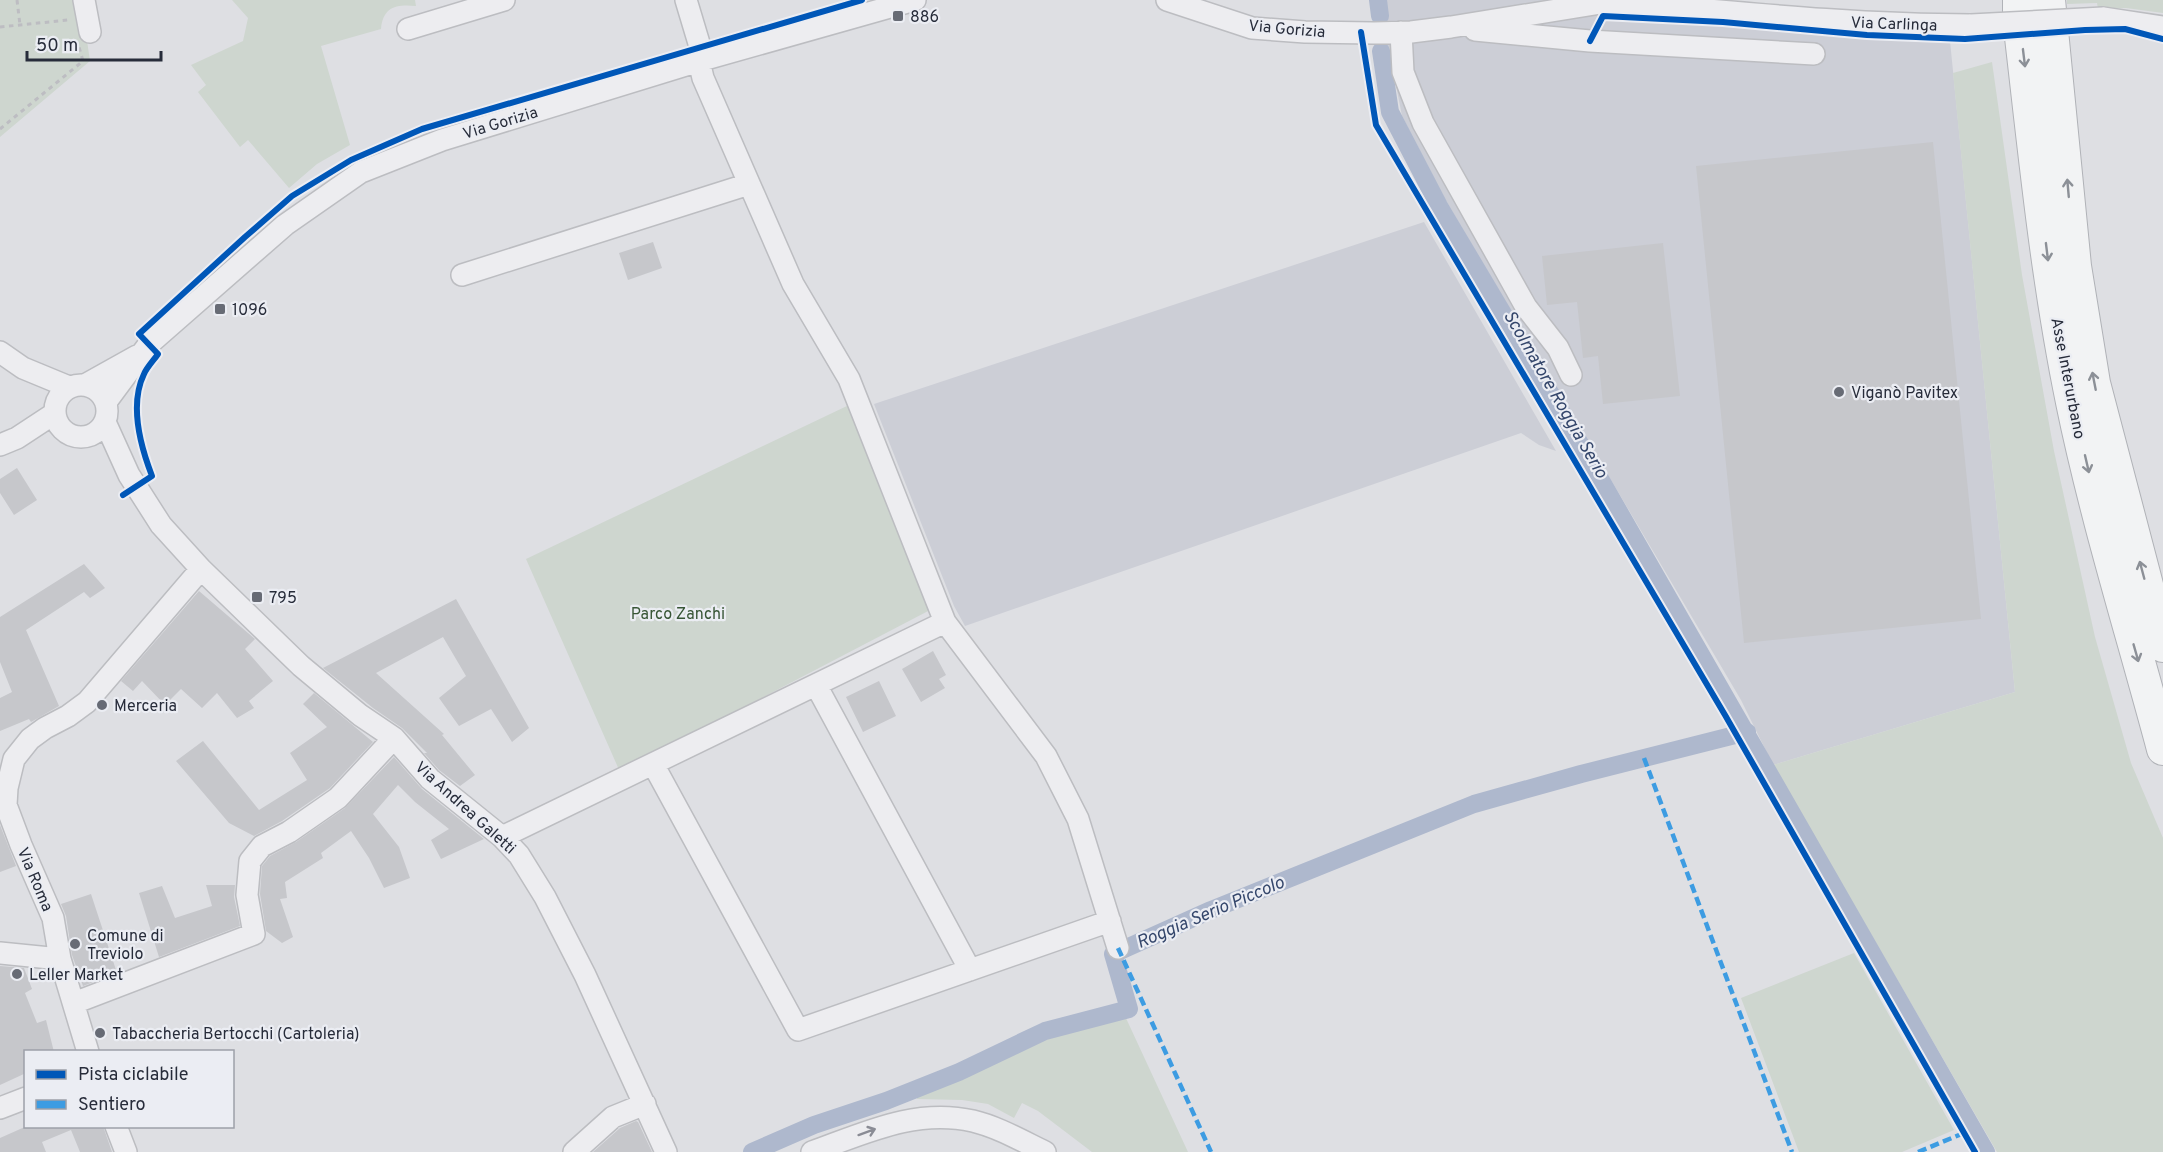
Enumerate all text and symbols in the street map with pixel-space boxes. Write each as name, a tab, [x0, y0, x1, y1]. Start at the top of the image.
place label: 886	[910, 8, 939, 28]
marker: 886	[891, 9, 905, 23]
street label: Via Carlinga	[1850, 13, 1938, 37]
street label: Via Gorizia	[1247, 17, 1326, 43]
scale bar	[27, 24, 160, 62]
text: 50 m	[36, 35, 78, 58]
one-way arrow	[2018, 48, 2029, 68]
street label: Via Gorizia	[461, 103, 540, 145]
one-way arrow	[2062, 178, 2073, 198]
one-way arrow	[2042, 241, 2053, 261]
place label: 1096	[232, 301, 267, 321]
marker: 1096	[213, 302, 227, 316]
water label: Scolmatore Roggia Serio	[1497, 307, 1612, 483]
street label: Asse Interurbano	[2045, 316, 2089, 441]
one-way arrow	[2088, 371, 2099, 391]
place label: Viganò Pavitex	[1851, 384, 1958, 404]
marker: Viganò Pavitex	[1832, 385, 1846, 399]
one-way arrow	[2081, 454, 2093, 473]
one-way arrow	[2136, 561, 2147, 580]
place label: 795	[269, 589, 297, 609]
marker: 795	[250, 590, 264, 604]
park label: Parco Zanchi	[631, 605, 725, 625]
one-way arrow	[2131, 643, 2142, 662]
place label: Merceria	[114, 697, 177, 717]
marker: Merceria	[95, 698, 109, 712]
street label: Via Andrea Galetti	[410, 758, 519, 859]
street label: Via Roma	[12, 845, 57, 915]
water label: Roggia Serio Piccolo	[1133, 872, 1288, 955]
place label: Comune di Treviolo	[87, 927, 164, 965]
marker: Comune di Treviolo	[68, 937, 82, 951]
place label: Leller Market	[29, 966, 123, 986]
marker: Leller Market	[10, 967, 24, 981]
place label: Tabaccheria Bertocchi (Cartoleria)	[112, 1025, 359, 1045]
marker: Tabaccheria Bertocchi (Cartoleria)	[93, 1026, 107, 1040]
legend	[24, 1050, 234, 1128]
text: Pista ciclabile	[78, 1064, 188, 1087]
text: Sentiero	[78, 1094, 146, 1117]
one-way arrow	[857, 1126, 876, 1137]

